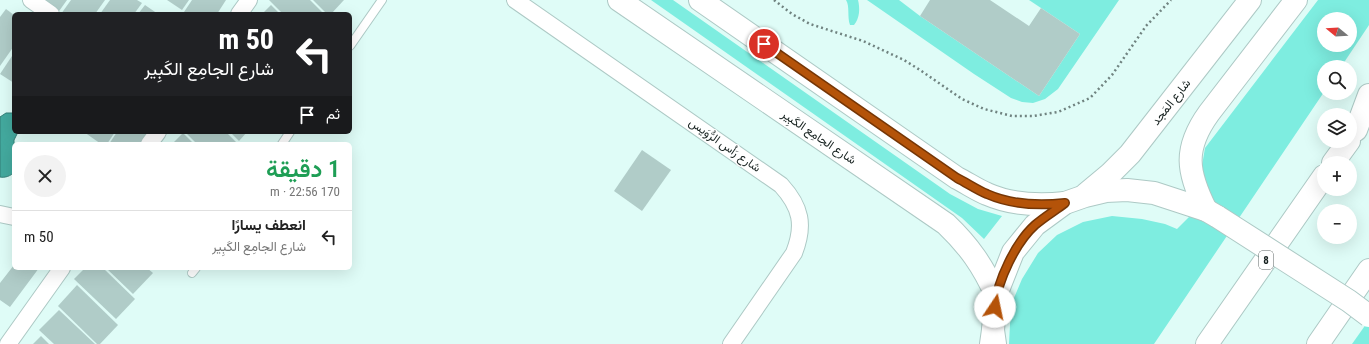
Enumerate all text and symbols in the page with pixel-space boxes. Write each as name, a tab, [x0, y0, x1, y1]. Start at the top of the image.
north arrow	[1317, 12, 1357, 52]
map controls	[1317, 12, 1357, 244]
text: 50 m	[218, 23, 274, 56]
pin	[747, 27, 781, 61]
icon: left	[288, 28, 340, 80]
icon: arrive	[753, 33, 775, 55]
text: شارع الجامِع الكَبِير	[144, 58, 274, 79]
button: search	[1317, 60, 1357, 100]
street label: شارع المَجد	[1149, 76, 1195, 129]
icon: arrive	[296, 104, 318, 126]
text: ثم	[326, 105, 340, 123]
street label: شارع الجامِع الكَبِير	[777, 106, 859, 169]
button: layers	[1317, 108, 1357, 148]
street label: شارع رَأس الرُّوَيس	[685, 115, 764, 177]
button: close	[24, 155, 66, 197]
text: 1 دقيقة	[266, 155, 340, 183]
button: +	[1317, 156, 1357, 196]
text: 170 m · 22:56	[270, 184, 340, 199]
button: −	[1317, 204, 1357, 244]
text: انعطف يسارًا	[232, 216, 306, 234]
icon: left	[318, 226, 340, 248]
text: 50 m	[24, 228, 54, 246]
text: شارع الجامِع الكَبِير	[212, 239, 306, 254]
road number: 8	[1259, 251, 1273, 269]
position arrow	[974, 286, 1016, 328]

